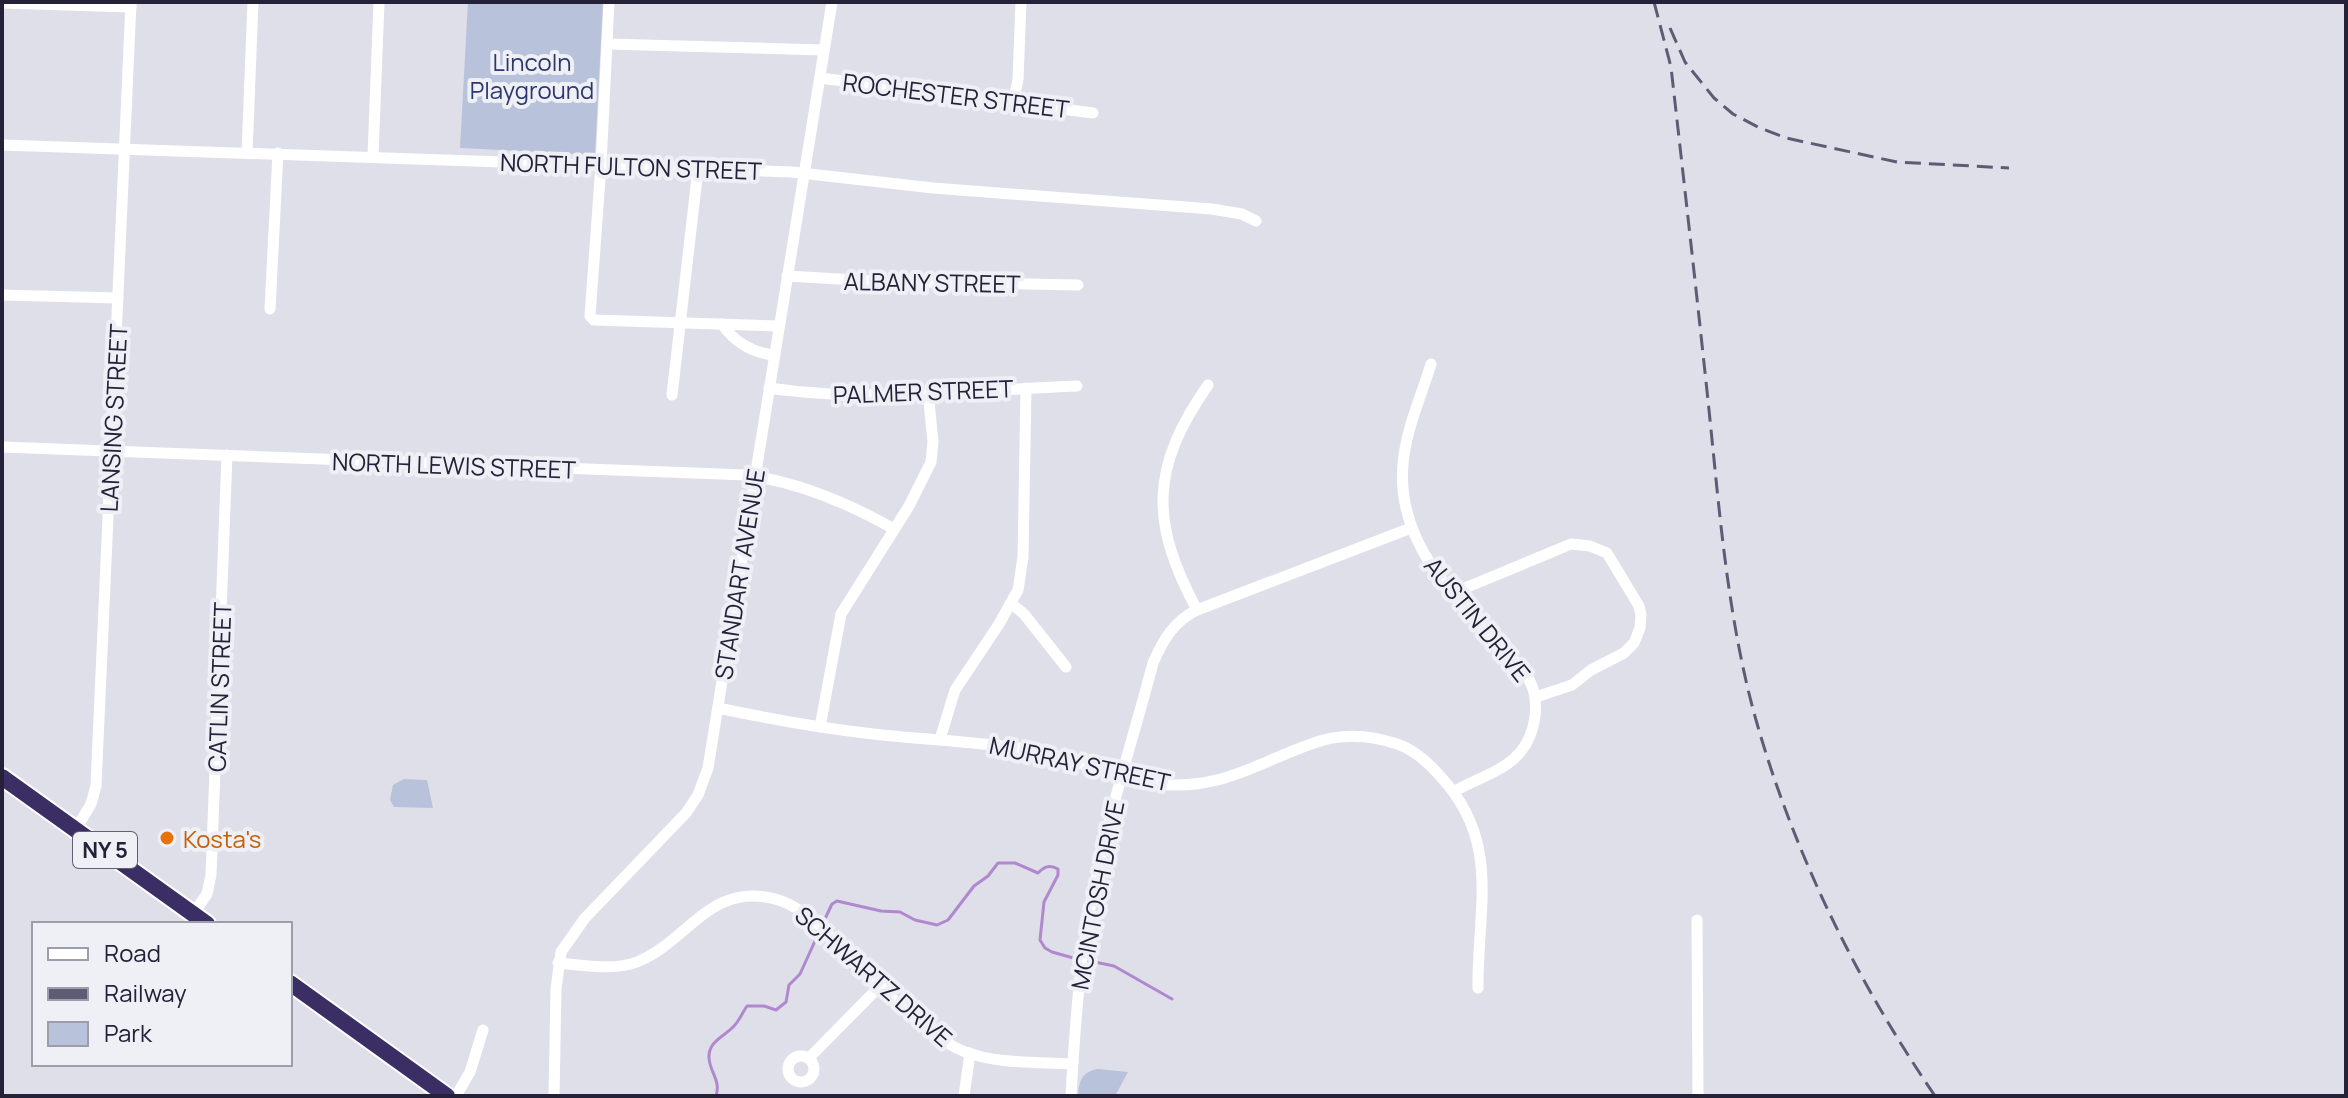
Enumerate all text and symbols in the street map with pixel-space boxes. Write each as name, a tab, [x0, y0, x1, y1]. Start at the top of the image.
park label: Lincoln Playground	[470, 45, 594, 106]
street label: ROCHESTER STREET	[841, 65, 1072, 125]
street label: NORTH FULTON STREET	[499, 145, 763, 187]
street label: ALBANY STREET	[843, 264, 1021, 300]
street label: LANSING STREET	[92, 322, 134, 513]
street label: PALMER STREET	[832, 371, 1014, 411]
street label: NORTH LEWIS STREET	[332, 444, 577, 486]
street label: STANDART AVENUE	[706, 466, 772, 682]
street label: AUSTIN DRIVE	[1417, 550, 1539, 688]
street label: CATLIN STREET	[200, 601, 238, 772]
street label: MURRAY STREET	[987, 728, 1174, 798]
street label: MCINTOSH DRIVE	[1062, 798, 1132, 992]
place label: Kosta's	[183, 822, 261, 855]
marker: Kosta's	[158, 829, 176, 847]
road number: NY 5	[73, 832, 137, 868]
street label: SCHWARTZ DRIVE	[788, 898, 960, 1054]
legend	[32, 922, 292, 1066]
text: Road	[104, 936, 161, 969]
text: Railway	[104, 976, 187, 1009]
text: Park	[104, 1016, 153, 1049]

